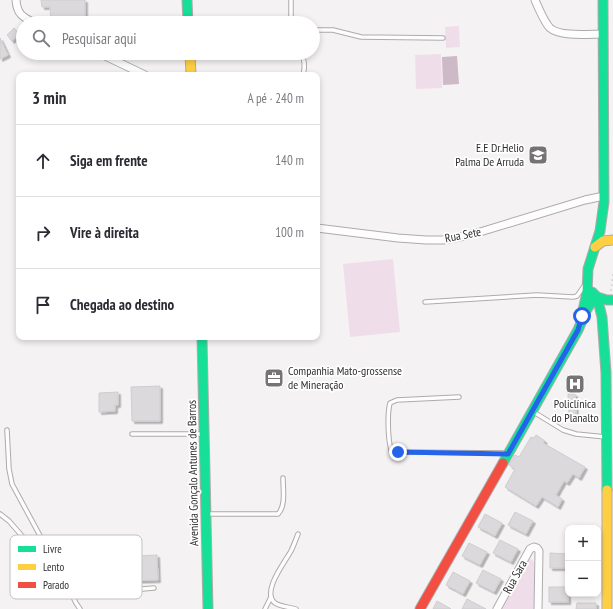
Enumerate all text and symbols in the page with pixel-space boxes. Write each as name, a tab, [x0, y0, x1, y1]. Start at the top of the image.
search box	[16, 16, 320, 60]
icon: search	[30, 27, 52, 49]
text: Pesquisar aqui	[62, 29, 136, 48]
text: 3 min	[32, 87, 66, 109]
text: A pé · 240 m	[247, 90, 304, 107]
place label: E.E Dr.Helio Palma De Arruda	[455, 140, 524, 169]
school or university icon: E.E Dr.Helio Palma De Arruda	[527, 144, 549, 166]
icon: ahead	[32, 150, 54, 172]
text: Siga em frente	[70, 151, 148, 170]
text: 140 m	[275, 152, 304, 169]
icon: right	[32, 222, 54, 244]
text: Vire à direita	[70, 223, 139, 242]
text: 100 m	[275, 224, 304, 241]
street label: Rua Sete	[444, 224, 482, 245]
icon: arrive	[32, 294, 54, 316]
text: Chegada ao destino	[70, 295, 174, 314]
route start	[573, 307, 591, 325]
place label: Companhia Mato-grossense de Mineração	[288, 363, 402, 392]
office icon: Companhia Mato-grossense de Mineração	[263, 367, 285, 389]
hospital icon: Policlínica do Planalto	[564, 373, 586, 395]
place label: Policlínica do Planalto	[551, 396, 599, 425]
street label: Avenida Gonçalo Antunes de Barros	[184, 400, 201, 546]
route end	[389, 443, 407, 461]
map controls	[565, 525, 601, 597]
button: +	[565, 525, 601, 561]
legend	[10, 535, 142, 599]
text: Livre	[43, 542, 62, 556]
street label: Rua Sara	[499, 557, 530, 596]
text: Lento	[43, 560, 64, 574]
button: −	[565, 561, 601, 597]
text: Parado	[43, 578, 69, 592]

